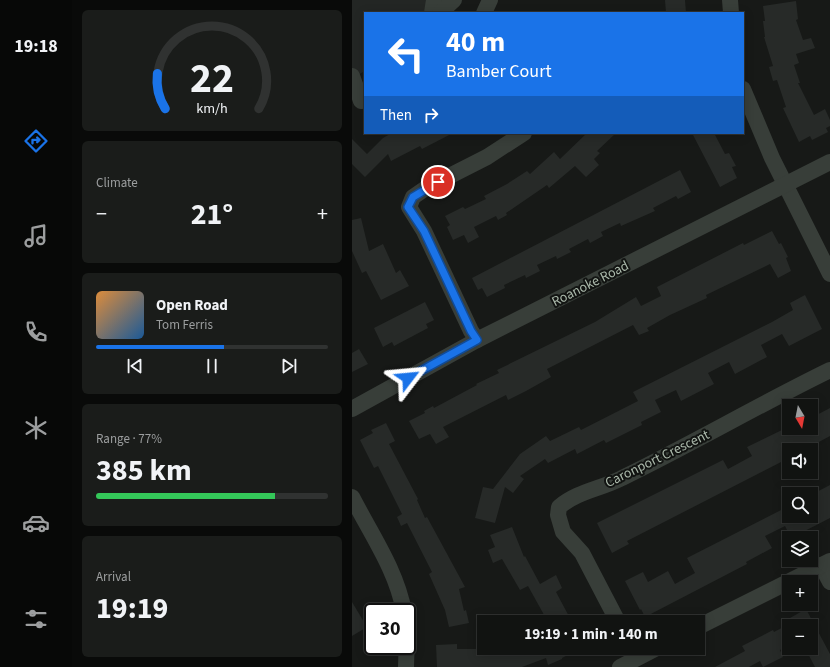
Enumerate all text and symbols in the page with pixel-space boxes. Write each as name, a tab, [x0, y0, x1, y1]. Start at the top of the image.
text: 40 m	[446, 22, 505, 62]
icon: left	[380, 28, 432, 80]
text: 19:18	[14, 34, 58, 59]
text: 22	[190, 49, 234, 109]
text: Bamber Court	[446, 59, 551, 84]
text: km/h	[196, 97, 228, 118]
icon: right	[420, 104, 442, 126]
text: Then	[380, 105, 412, 126]
icon: directions	[22, 127, 50, 155]
pin	[421, 165, 455, 199]
icon: arrive	[427, 171, 449, 193]
text: Climate	[96, 174, 138, 192]
text: 21°	[191, 193, 233, 236]
text: −	[96, 198, 107, 230]
text: +	[317, 198, 328, 230]
icon: music	[22, 222, 50, 250]
street label: Roanoke Road	[548, 256, 632, 312]
text: Open Road	[156, 295, 228, 316]
text: Tom Ferris	[156, 316, 213, 334]
icon: phone	[22, 318, 50, 346]
icon: previous	[124, 355, 146, 377]
icon: pause	[201, 355, 223, 377]
icon: next	[278, 355, 300, 377]
position arrow	[387, 357, 429, 399]
north arrow	[782, 399, 818, 435]
map controls	[782, 399, 818, 655]
icon: climate	[22, 414, 50, 442]
street label: Caronport Crescent	[602, 425, 713, 493]
text: Range · 77%	[96, 430, 162, 448]
button: sound	[782, 443, 818, 479]
text: 385 km	[96, 449, 192, 492]
button: search	[782, 487, 818, 523]
icon: car	[22, 509, 50, 537]
button: layers	[782, 531, 818, 567]
text: Arrival	[96, 568, 131, 586]
button: +	[782, 575, 818, 611]
text: 19:19	[96, 587, 168, 630]
speed limit sign: 30	[364, 603, 416, 655]
icon: filters	[22, 605, 50, 633]
button: −	[782, 619, 818, 655]
text: 19:19 · 1 min · 140 m	[524, 624, 658, 645]

